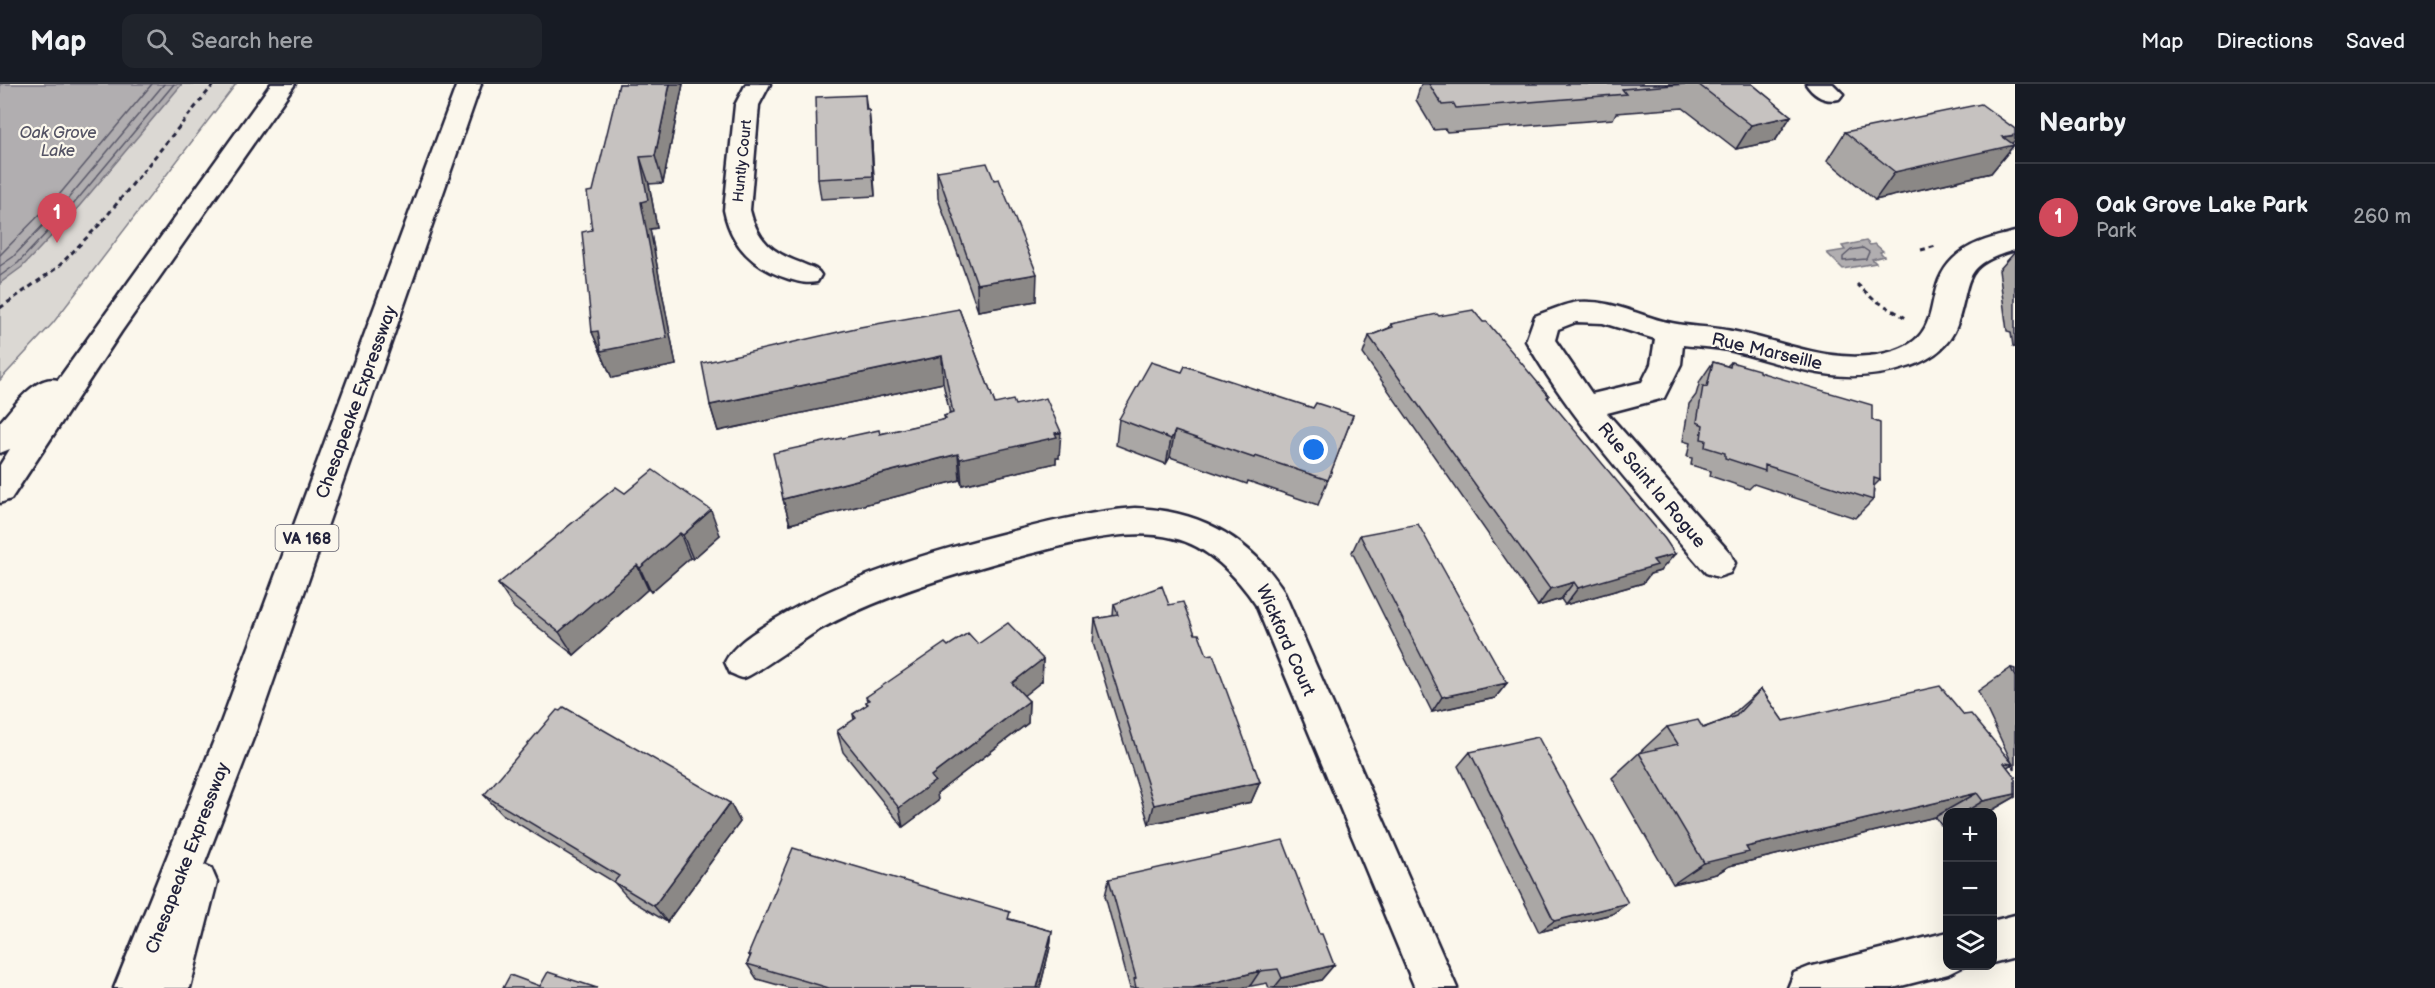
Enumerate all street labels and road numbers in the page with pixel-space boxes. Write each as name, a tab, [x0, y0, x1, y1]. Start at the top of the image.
street label: Huntly Court	[729, 118, 756, 203]
street label: Chesapeake Expressway	[312, 302, 401, 501]
street label: Rue Marseille	[1709, 329, 1825, 374]
street label: Rue Saint la Rogue	[1593, 418, 1710, 552]
road number: VA 168	[276, 525, 338, 551]
street label: Wickford Court	[1252, 581, 1320, 700]
street label: Chesapeake Expressway	[141, 759, 234, 957]

